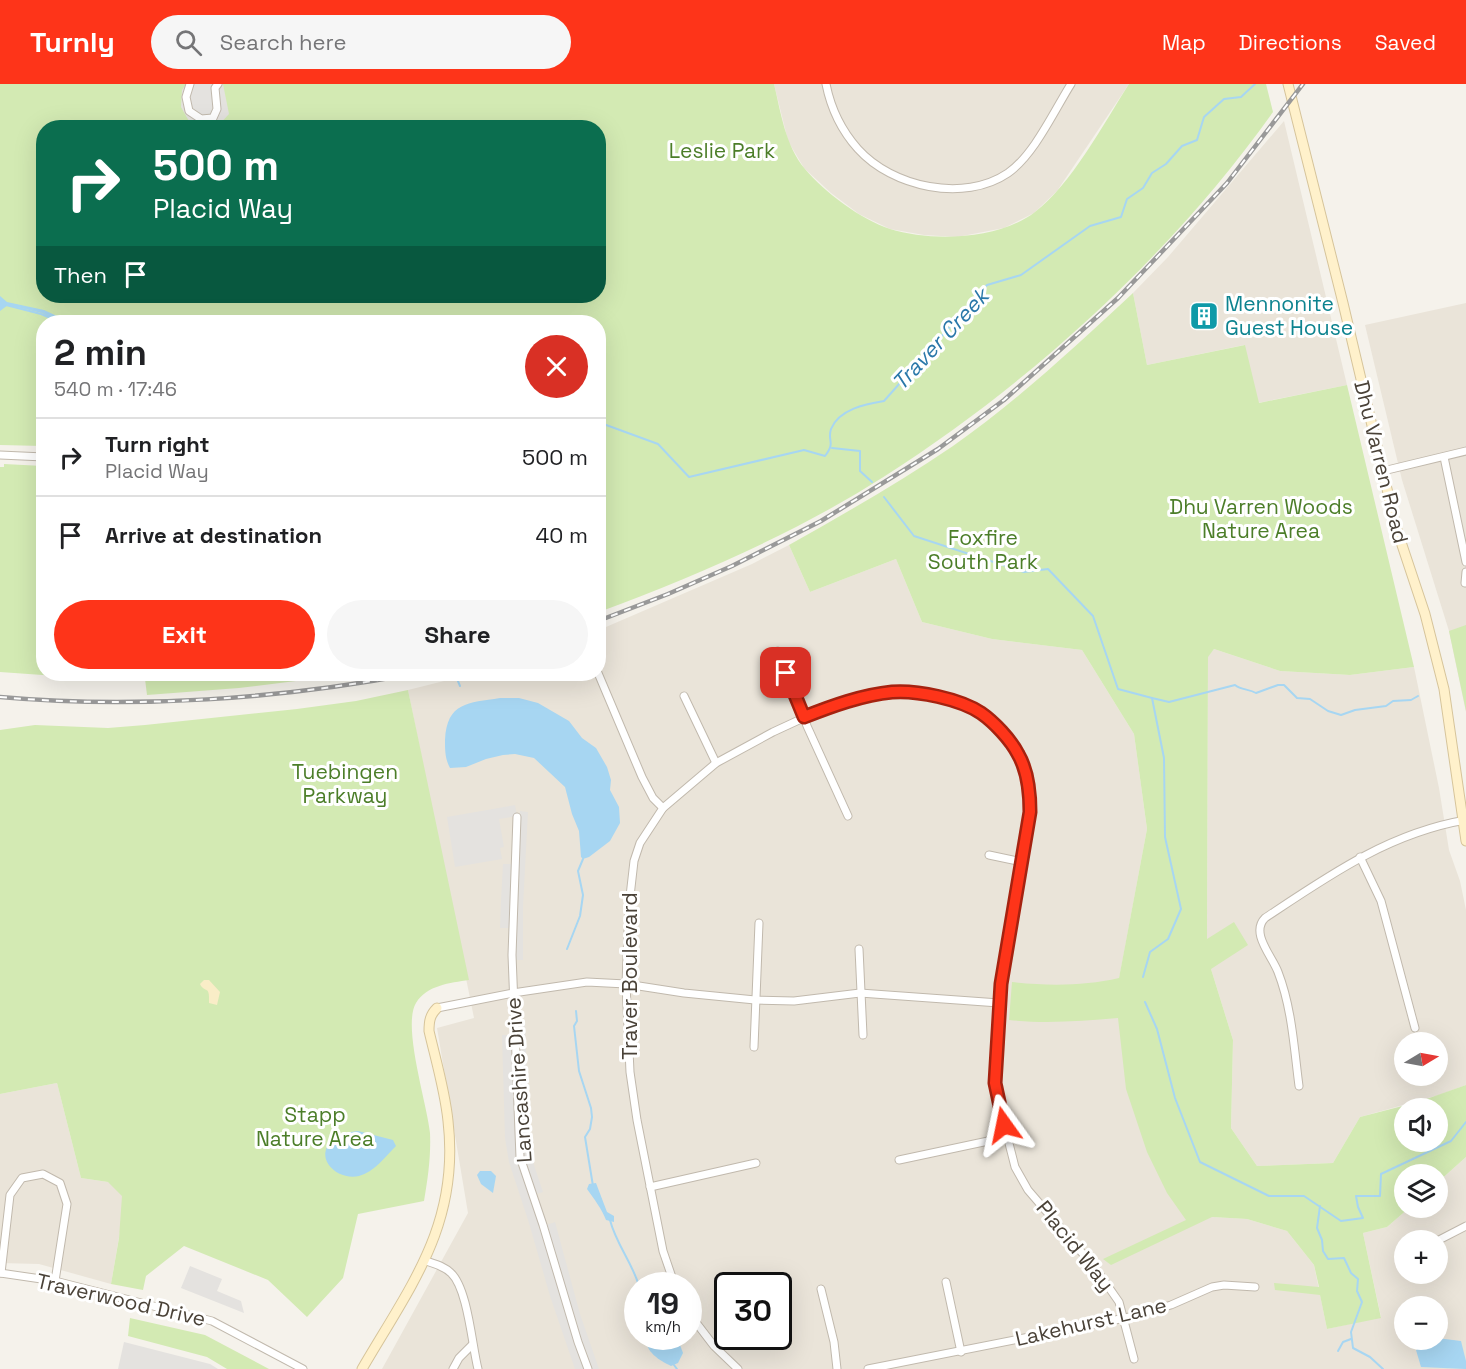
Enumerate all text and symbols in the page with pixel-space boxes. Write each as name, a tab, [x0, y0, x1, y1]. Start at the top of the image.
search box	[151, 15, 571, 69]
text: Turnly	[30, 24, 115, 60]
icon: search	[172, 26, 205, 59]
text: Search here	[220, 28, 347, 56]
text: Map	[1162, 29, 1206, 56]
text: Directions	[1239, 29, 1342, 56]
text: Saved	[1375, 29, 1436, 56]
park label: Leslie Park	[669, 137, 775, 164]
text: 500 m	[153, 139, 279, 192]
icon: right	[54, 144, 132, 222]
text: Placid Way	[153, 191, 293, 226]
icon: arrive	[119, 258, 152, 291]
text: Then	[54, 261, 107, 289]
water label: Traver Creek	[886, 281, 996, 396]
place label: Mennonite Guest House	[1225, 290, 1353, 341]
building icon: Mennonite Guest House	[1188, 300, 1220, 332]
text: 2 min	[54, 330, 147, 376]
button: close	[525, 335, 588, 398]
text: 540 m · 17:46	[54, 376, 177, 402]
street label: Dhu Varren Road	[1348, 378, 1415, 546]
text: Turn right	[105, 430, 210, 458]
icon: right	[54, 441, 87, 474]
text: 500 m	[522, 443, 588, 471]
text: Placid Way	[105, 458, 209, 484]
park label: Dhu Varren Woods Nature Area	[1169, 493, 1353, 544]
icon: arrive	[54, 519, 87, 552]
text: Arrive at destination	[105, 521, 322, 549]
text: 40 m	[536, 521, 588, 549]
park label: Foxfire South Park	[928, 524, 1038, 575]
button: Exit	[54, 600, 315, 669]
button: Share	[327, 600, 588, 669]
pin	[760, 647, 811, 698]
icon: arrive	[769, 656, 802, 689]
park label: Tuebingen Parkway	[292, 758, 398, 809]
street label: Traver Boulevard	[616, 892, 643, 1060]
street label: Lancashire Drive	[499, 996, 538, 1164]
north arrow	[1394, 1032, 1448, 1086]
map controls	[1394, 1032, 1448, 1350]
position arrow	[972, 1093, 1036, 1157]
button: sound	[1394, 1098, 1448, 1152]
park label: Stapp Nature Area	[256, 1101, 374, 1152]
button: layers	[1394, 1164, 1448, 1218]
street label: Placid Way	[1031, 1195, 1120, 1296]
button: +	[1394, 1230, 1448, 1284]
street label: Traverwood Drive	[34, 1267, 208, 1332]
speed limit sign: 30	[714, 1272, 792, 1350]
text: 19	[647, 1284, 679, 1323]
street label: Lakehurst Lane	[1012, 1291, 1169, 1352]
button: −	[1394, 1296, 1448, 1350]
text: km/h	[645, 1317, 681, 1336]

